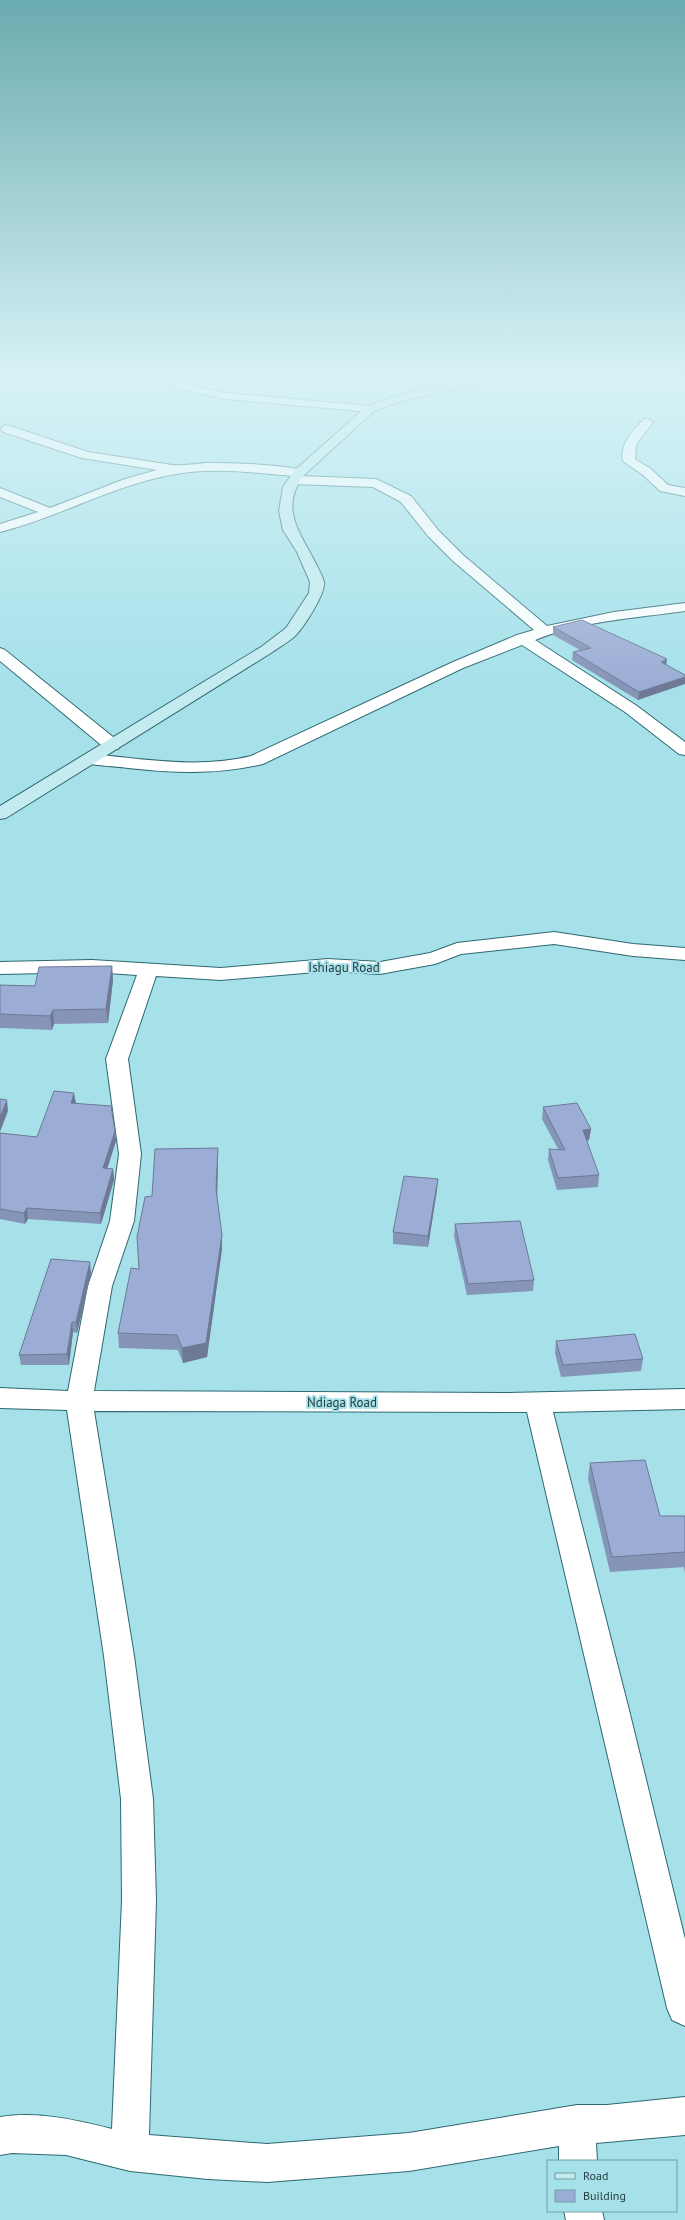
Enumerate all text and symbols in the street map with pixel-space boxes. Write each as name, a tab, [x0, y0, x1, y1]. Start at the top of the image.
street label: Ishiagu Road	[308, 959, 380, 976]
street label: Ndiaga Road	[307, 1394, 377, 1411]
legend	[547, 2160, 677, 2212]
text: Road	[583, 2168, 608, 2183]
text: Building	[583, 2188, 626, 2203]

